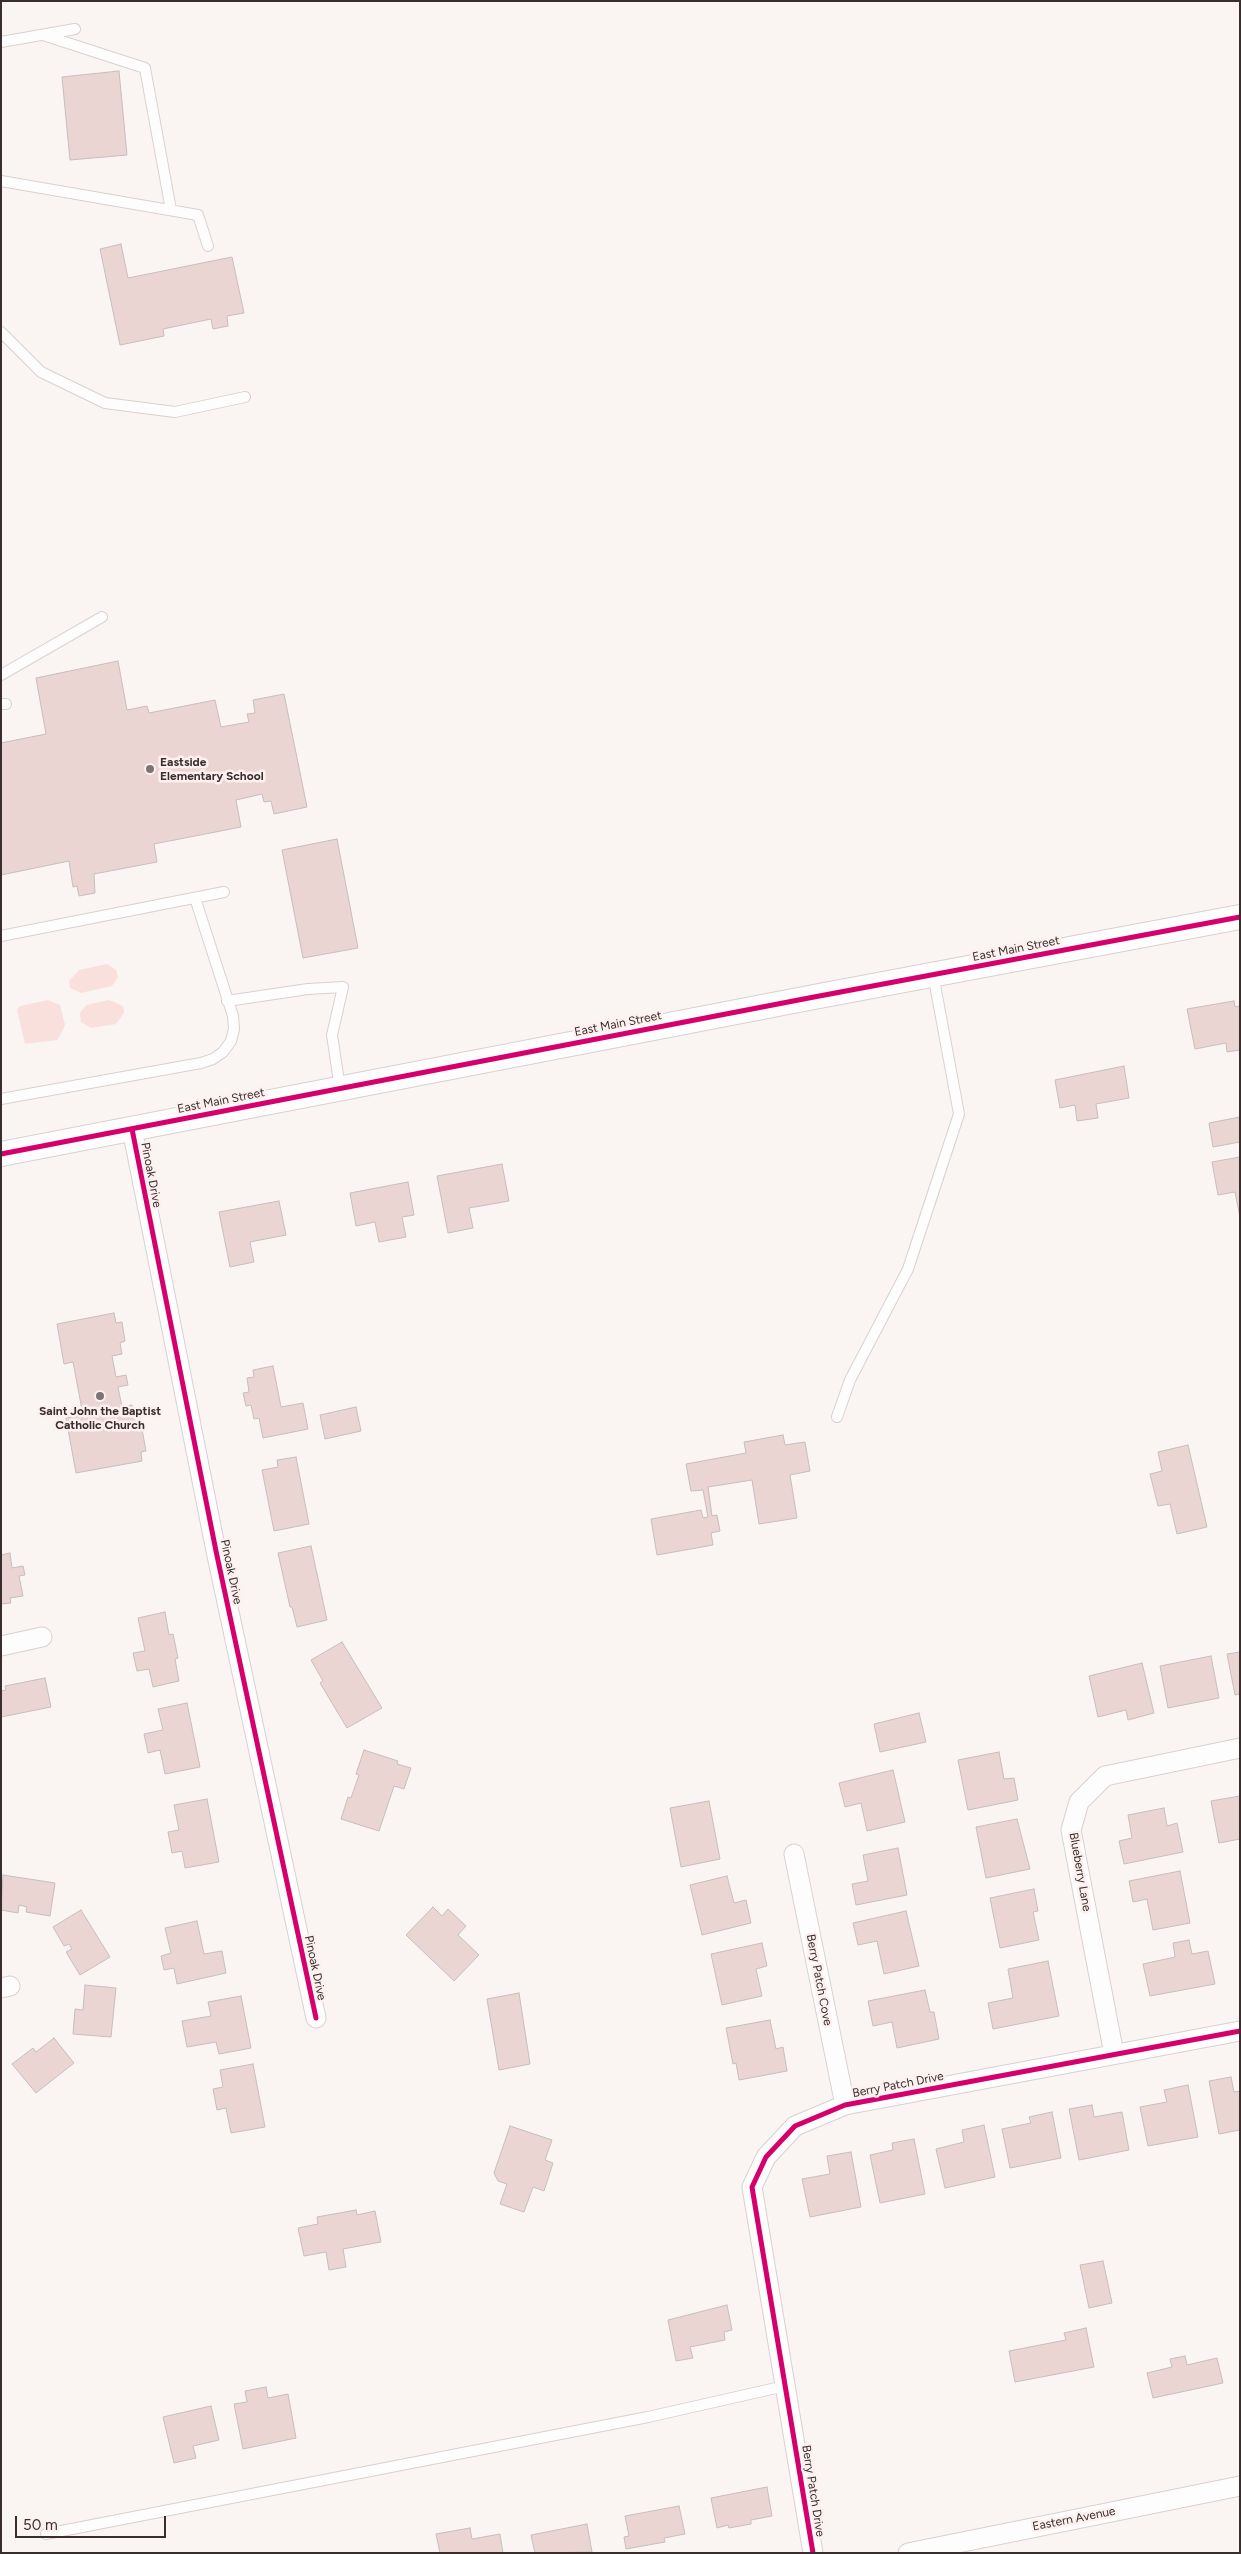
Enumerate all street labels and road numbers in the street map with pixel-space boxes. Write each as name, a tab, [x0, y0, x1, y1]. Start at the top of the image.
street label: East Main Street	[971, 933, 1061, 965]
street label: East Main Street	[573, 1008, 663, 1040]
street label: East Main Street	[176, 1085, 266, 1117]
street label: Pinoak Drive	[138, 1141, 164, 1209]
street label: Pinoak Drive	[217, 1538, 245, 1606]
street label: Blueberry Lane	[1066, 1831, 1094, 1913]
street label: Berry Patch Cove	[803, 1933, 835, 2027]
street label: Pinoak Drive	[301, 1934, 329, 2002]
street label: Berry Patch Drive	[851, 2069, 945, 2101]
street label: Berry Patch Drive	[799, 2444, 827, 2538]
street label: Eastern Avenue	[1031, 2504, 1117, 2534]

